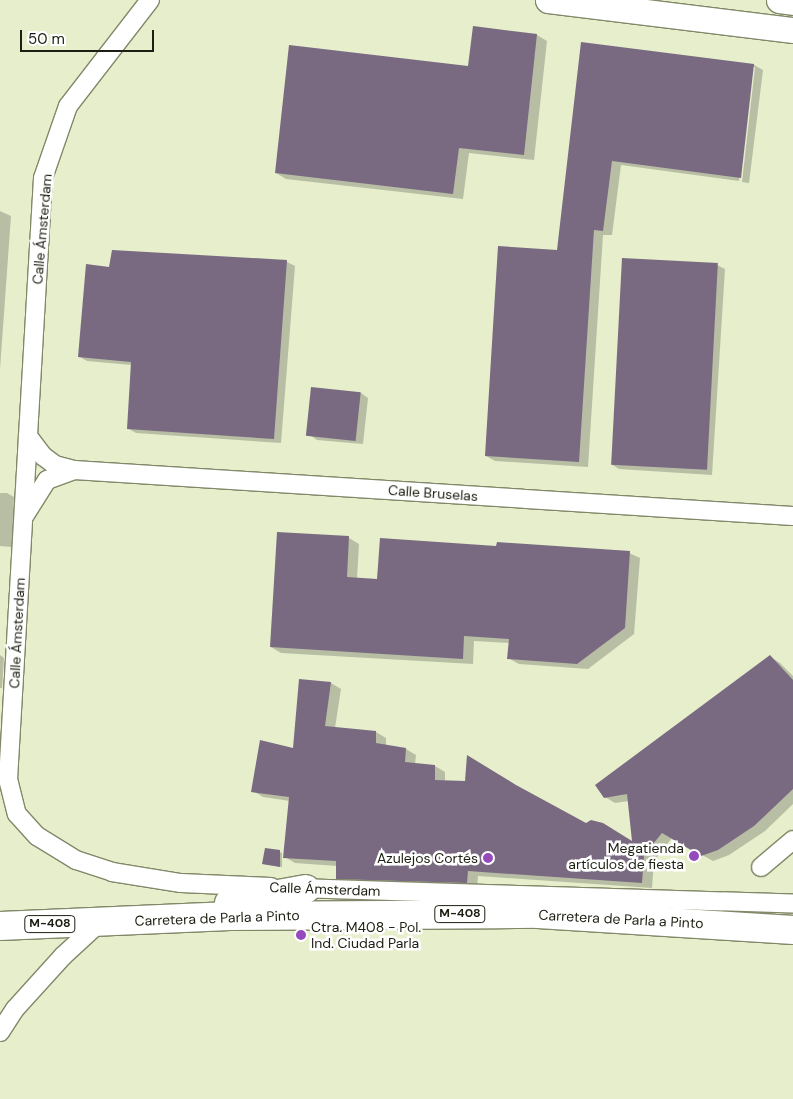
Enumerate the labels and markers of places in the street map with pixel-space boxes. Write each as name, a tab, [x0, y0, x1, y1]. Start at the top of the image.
place label: Megatienda artículos de fiesta	[568, 840, 684, 872]
place label: Azulejos Cortés	[377, 850, 478, 866]
marker: Megatienda artículos de fiesta	[688, 850, 700, 862]
marker: Azulejos Cortés	[482, 852, 494, 864]
place label: Ctra. M408 - Pol. Ind. Ciudad Parla	[311, 919, 421, 952]
marker: Ctra. M408 - Pol. Ind. Ciudad Parla	[295, 929, 307, 941]

